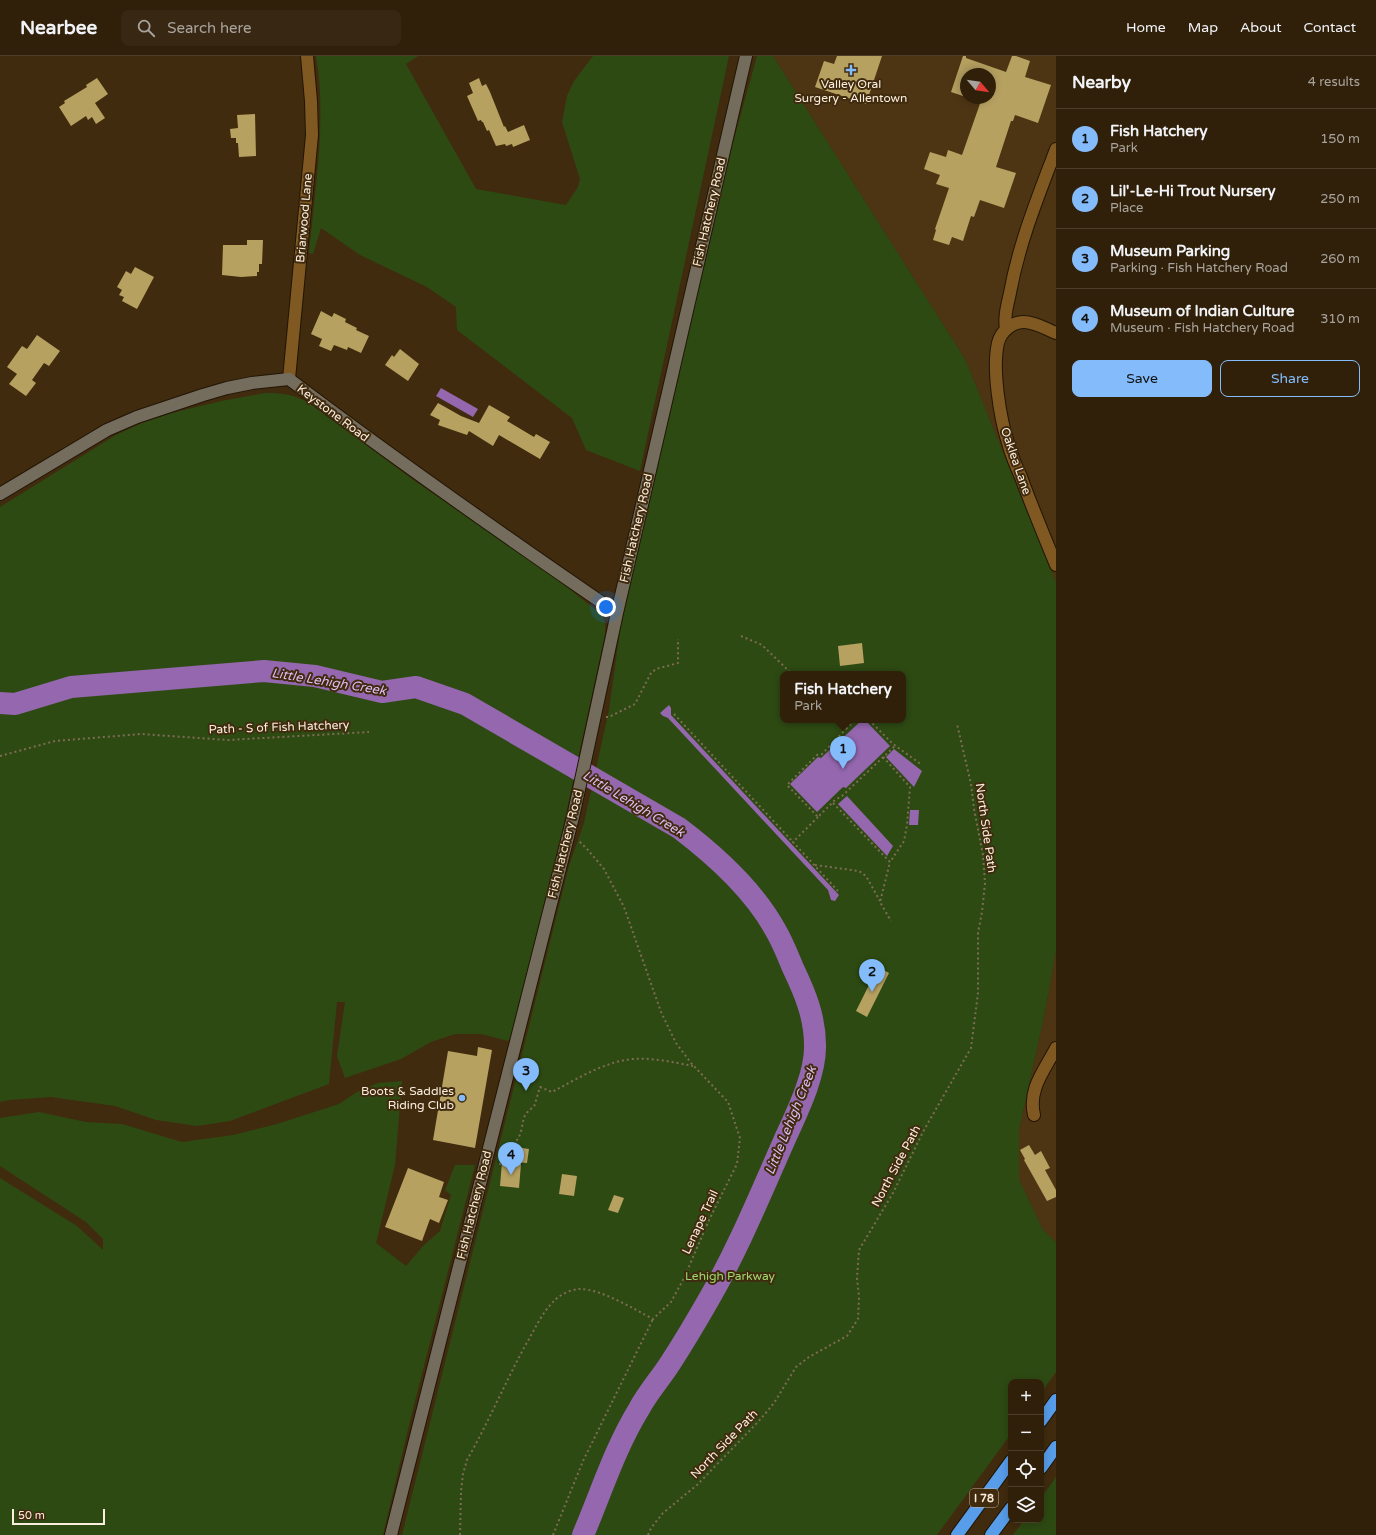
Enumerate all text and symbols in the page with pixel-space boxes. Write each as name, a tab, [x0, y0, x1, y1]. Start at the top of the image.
search box	[121, 10, 401, 46]
text: Nearbee	[20, 17, 97, 39]
icon: search	[135, 17, 157, 39]
text: Search here	[167, 19, 252, 37]
text: Home	[1126, 19, 1166, 36]
text: Map	[1188, 19, 1218, 36]
text: About	[1240, 19, 1282, 36]
text: Contact	[1304, 19, 1356, 36]
marker: Valley Oral Surgery - Allentown	[845, 64, 857, 76]
north arrow	[960, 68, 996, 104]
text: Nearby	[1072, 72, 1131, 93]
text: 4 results	[1308, 74, 1360, 90]
place label: Valley Oral Surgery - Allentown	[795, 77, 907, 105]
text: Fish Hatchery	[1110, 122, 1208, 140]
text: 1	[1081, 131, 1089, 147]
text: 150 m	[1320, 131, 1360, 147]
text: Park	[1110, 140, 1138, 156]
street label: Fish Hatchery Road	[690, 156, 728, 268]
street label: Briarwood Lane	[293, 173, 315, 263]
text: Lil'-Le-Hi Trout Nursery	[1110, 182, 1275, 200]
text: 2	[1081, 191, 1089, 207]
text: 250 m	[1320, 191, 1360, 207]
text: Place	[1110, 200, 1143, 216]
text: Museum Parking	[1110, 242, 1230, 260]
text: 3	[1081, 251, 1089, 267]
text: 260 m	[1320, 251, 1360, 267]
text: Parking · Fish Hatchery Road	[1110, 260, 1288, 276]
text: Museum of Indian Culture	[1110, 302, 1295, 320]
text: 4	[1081, 311, 1089, 327]
text: 310 m	[1320, 311, 1360, 327]
text: Museum · Fish Hatchery Road	[1110, 320, 1294, 336]
button: Save	[1072, 360, 1212, 397]
button: Share	[1220, 360, 1360, 397]
street label: Keystone Road	[294, 381, 372, 445]
street label: Oaklea Lane	[998, 425, 1034, 497]
street label: Fish Hatchery Road	[617, 472, 655, 584]
your location	[596, 597, 616, 617]
water label: Little Lehigh Creek	[270, 665, 388, 699]
popup	[780, 671, 906, 723]
text: Fish Hatchery	[794, 680, 892, 698]
text: Park	[794, 698, 822, 714]
street label: Path - S of Fish Hatchery	[208, 718, 350, 736]
pin: 1	[830, 736, 856, 769]
water label: Little Lehigh Creek	[580, 767, 688, 841]
street label: North Side Path	[973, 782, 999, 874]
street label: Fish Hatchery Road	[545, 788, 585, 900]
pin: 2	[859, 959, 885, 992]
pin: 3	[513, 1058, 539, 1091]
water label: Little Lehigh Creek	[762, 1063, 820, 1177]
place label: Boots & Saddles Riding Club	[361, 1084, 454, 1112]
marker: Boots & Saddles Riding Club	[457, 1093, 467, 1103]
street label: North Side Path	[869, 1123, 923, 1209]
pin: 4	[498, 1142, 524, 1175]
street label: Fish Hatchery Road	[454, 1149, 494, 1261]
street label: Lenape Trail	[679, 1188, 721, 1256]
park label: Lehigh Parkway	[685, 1269, 776, 1283]
map controls	[1008, 1379, 1044, 1523]
button: +	[1008, 1379, 1044, 1415]
street label: North Side Path	[688, 1407, 760, 1481]
button: −	[1008, 1415, 1044, 1451]
button: locate	[1008, 1451, 1044, 1487]
button: layers	[1008, 1487, 1044, 1523]
road number: I 78	[970, 1489, 998, 1507]
scale bar	[12, 1507, 105, 1526]
text: 50 m	[18, 1509, 45, 1522]

